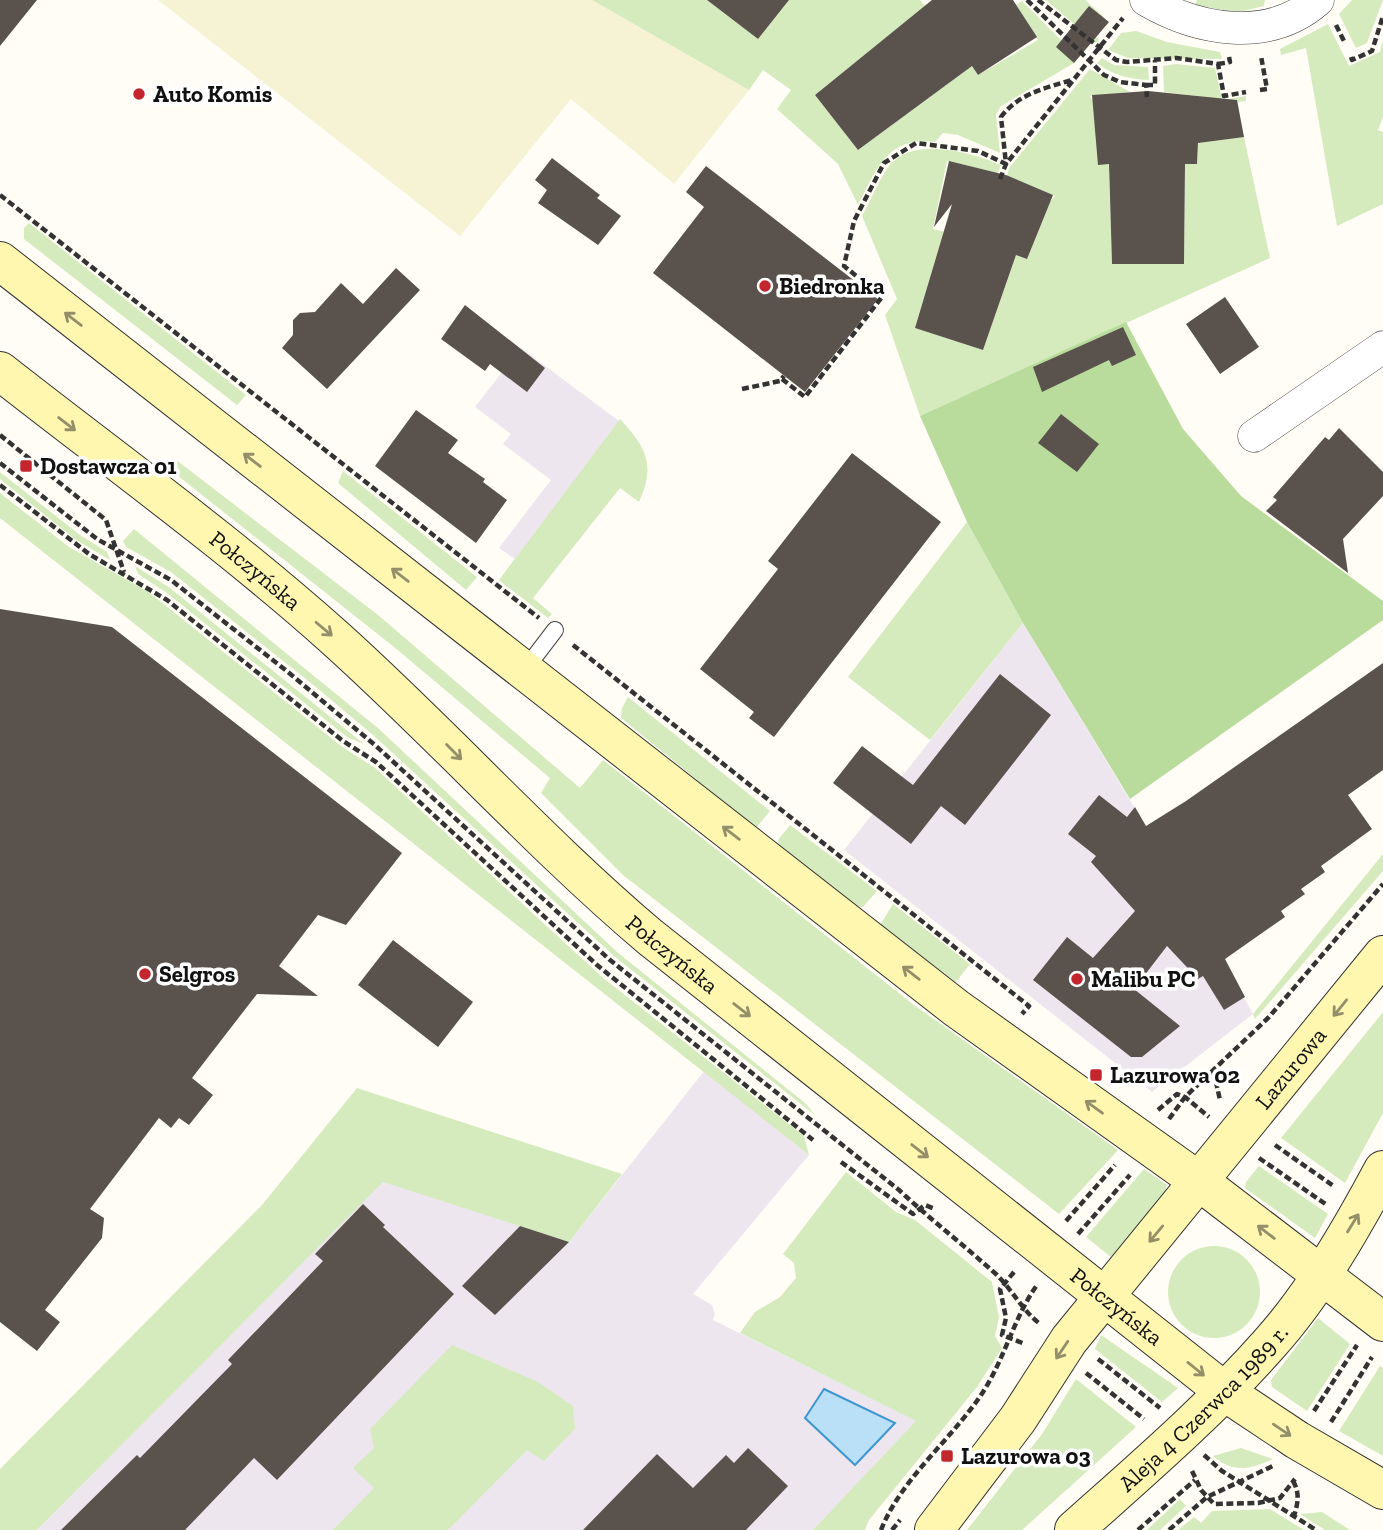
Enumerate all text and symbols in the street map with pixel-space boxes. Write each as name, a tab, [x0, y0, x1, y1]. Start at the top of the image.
place label: Auto Komis	[153, 80, 272, 108]
marker: Auto Komis	[131, 86, 147, 102]
place label: Biedronka	[779, 272, 885, 300]
marker: Biedronka	[757, 278, 773, 294]
one-way arrow	[65, 311, 83, 327]
one-way arrow	[58, 416, 76, 431]
place label: Dostawcza 01	[40, 452, 177, 480]
one-way arrow	[243, 452, 262, 467]
marker: Dostawcza 01	[18, 458, 34, 474]
street label: Połczyńska	[204, 525, 307, 616]
one-way arrow	[391, 568, 409, 583]
one-way arrow	[315, 621, 333, 637]
one-way arrow	[446, 743, 463, 760]
one-way arrow	[722, 826, 740, 841]
street label: Połczyńska	[620, 909, 724, 1000]
place label: Selgros	[159, 960, 235, 988]
one-way arrow	[902, 965, 920, 980]
place label: Malibu PC	[1091, 965, 1196, 993]
marker: Selgros	[137, 966, 153, 982]
marker: Malibu PC	[1069, 971, 1085, 987]
one-way arrow	[1333, 999, 1348, 1017]
one-way arrow	[732, 1002, 750, 1017]
street label: Lazurowa	[1249, 1022, 1332, 1115]
place label: Lazurowa 02	[1110, 1061, 1240, 1089]
marker: Lazurowa 02	[1088, 1067, 1104, 1083]
one-way arrow	[1085, 1100, 1104, 1114]
one-way arrow	[911, 1143, 929, 1158]
one-way arrow	[1347, 1214, 1361, 1234]
one-way arrow	[1148, 1225, 1164, 1243]
one-way arrow	[1257, 1225, 1276, 1240]
street label: Połczyńska	[1065, 1261, 1169, 1351]
street label: Aleja 4 Czerwca 1989 r.	[1113, 1319, 1294, 1497]
one-way arrow	[1055, 1340, 1069, 1359]
one-way arrow	[1186, 1361, 1204, 1377]
one-way arrow	[1271, 1423, 1291, 1437]
place label: Lazurowa 03	[961, 1442, 1091, 1470]
marker: Lazurowa 03	[939, 1448, 955, 1464]

